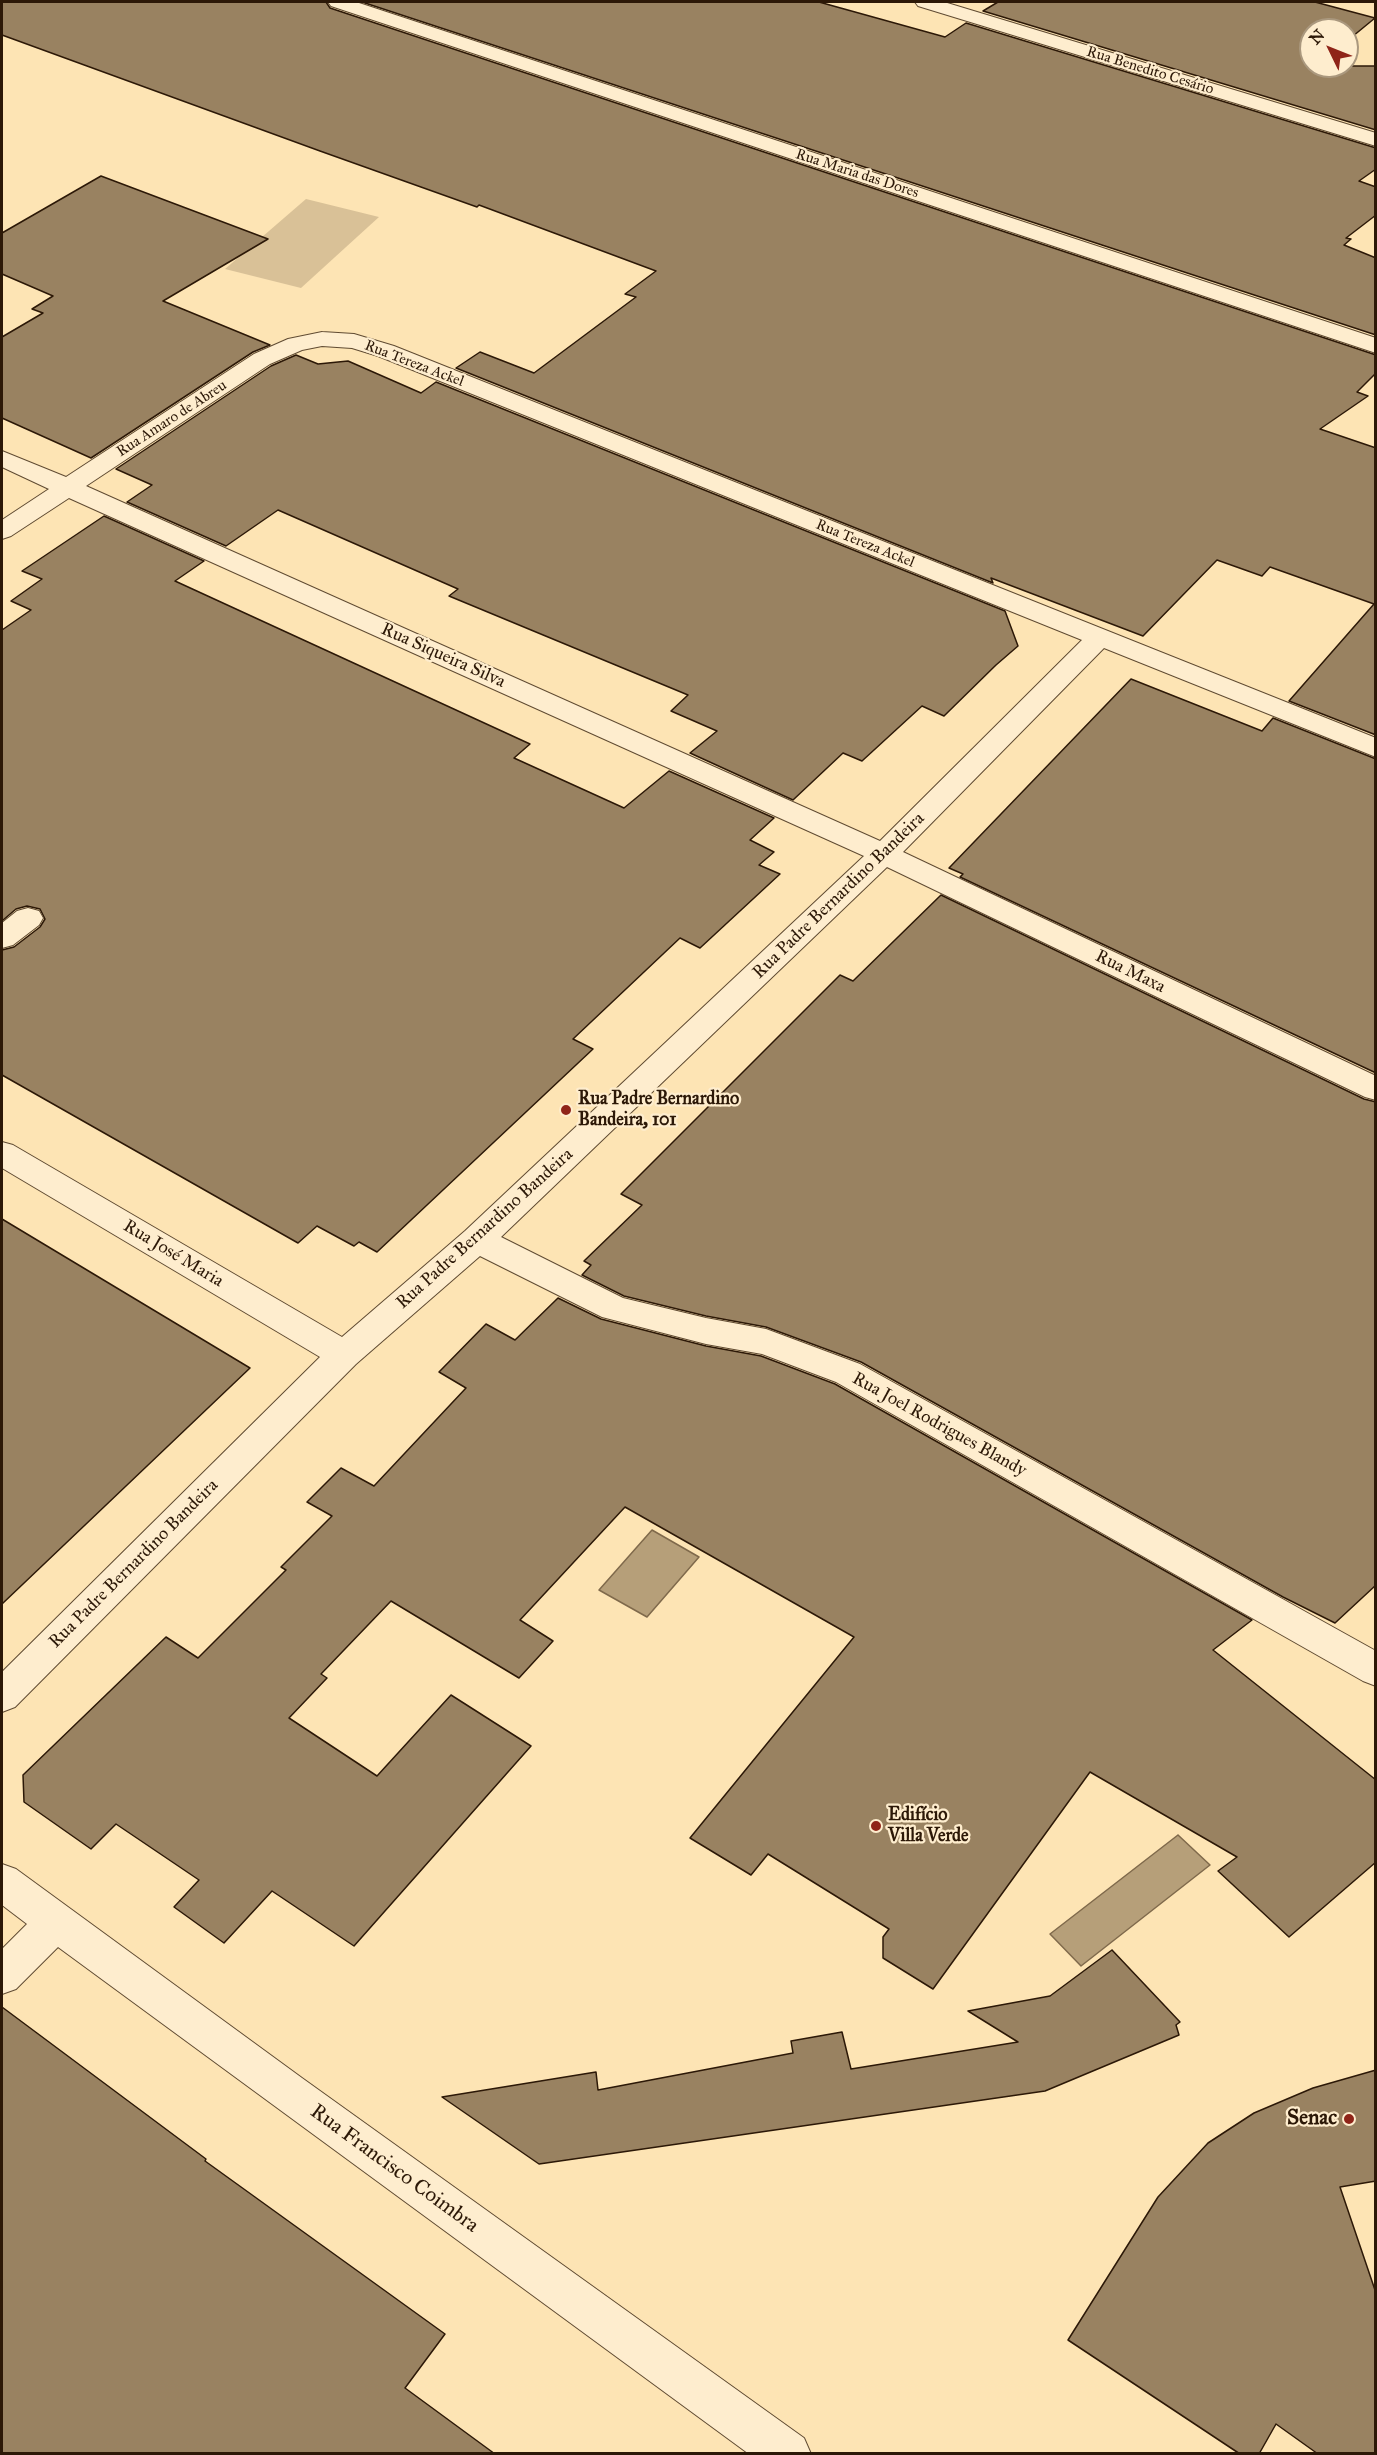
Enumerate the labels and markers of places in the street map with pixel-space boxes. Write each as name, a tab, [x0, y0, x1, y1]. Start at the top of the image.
place label: Rua Padre Bernardino Bandeira, 101	[578, 1089, 739, 1132]
marker: Rua Padre Bernardino Bandeira, 101	[559, 1103, 573, 1117]
place label: Edifício Villa Verde	[888, 1805, 969, 1848]
marker: Edifício Villa Verde	[869, 1819, 883, 1833]
place label: Senac	[1287, 2106, 1337, 2132]
marker: Senac	[1342, 2112, 1356, 2126]

